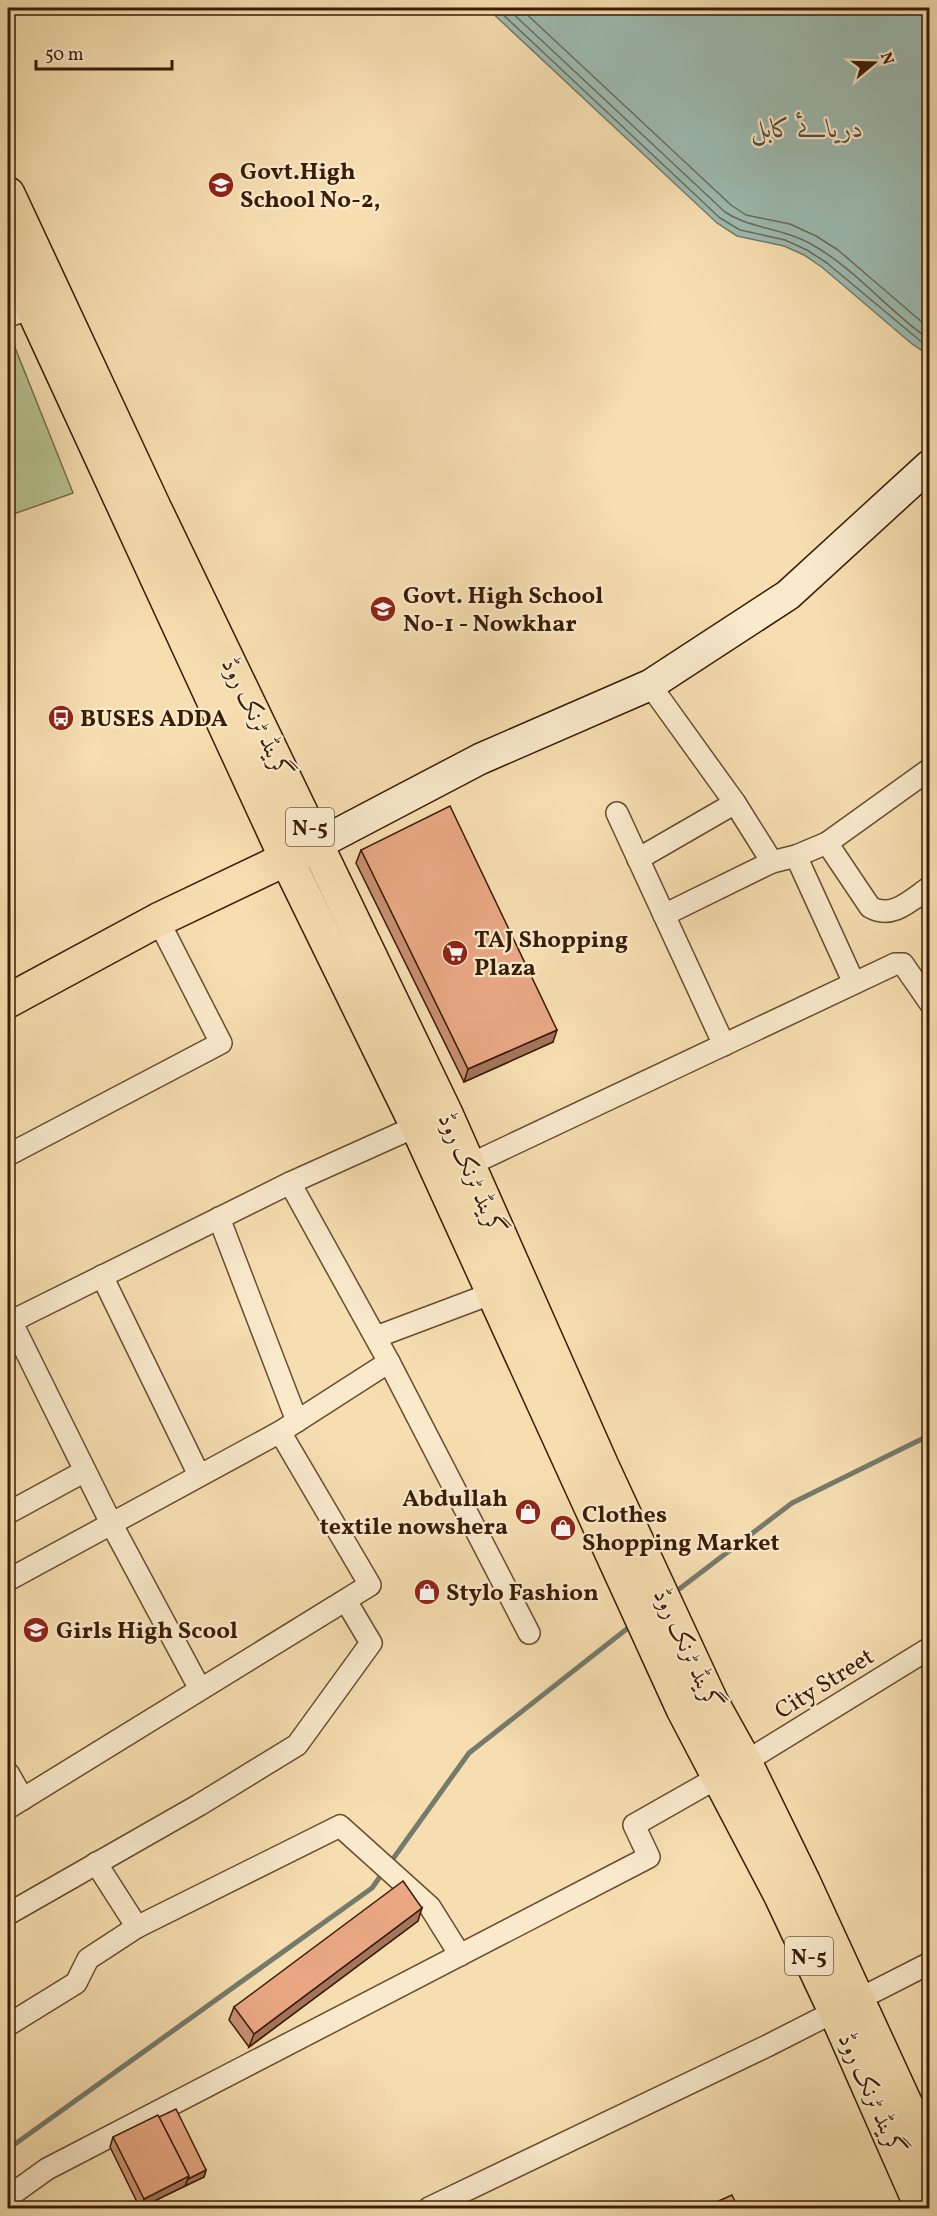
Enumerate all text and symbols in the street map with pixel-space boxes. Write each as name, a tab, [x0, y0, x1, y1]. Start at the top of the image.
scale bar	[36, 33, 172, 71]
north arrow	[844, 33, 904, 93]
text: 50 m	[45, 43, 84, 68]
text: N	[874, 50, 899, 68]
water label: دریائے کابل	[751, 112, 863, 148]
place label: Govt.High School No-2,	[240, 156, 381, 218]
school or university icon: Govt.High School No-2,	[206, 170, 236, 200]
place label: Govt. High School No-1 - Nowkhar	[403, 580, 603, 642]
school or university icon: Govt. High School No-1 - Nowkhar	[368, 594, 398, 624]
street label: گرینڈ ٹرنک روڈ	[211, 652, 300, 785]
bus stop icon: BUSES ADDA	[46, 703, 76, 733]
place label: BUSES ADDA	[80, 703, 228, 737]
road number: N-5	[286, 808, 334, 846]
place label: TAJ Shopping Plaza	[474, 924, 628, 986]
supermarket icon: TAJ Shopping Plaza	[440, 938, 470, 968]
street label: گرینڈ ٹرنک روڈ	[428, 1108, 513, 1241]
place label: Abdullah textile nowshera	[320, 1483, 508, 1545]
shop icon: Abdullah textile nowshera	[513, 1497, 543, 1527]
place label: Clothes Shopping Market	[582, 1499, 779, 1561]
shop icon: Clothes Shopping Market	[548, 1513, 578, 1543]
shop icon: Stylo Fashion	[412, 1577, 442, 1607]
place label: Stylo Fashion	[446, 1577, 599, 1611]
street label: گرینڈ ٹرنک روڈ	[643, 1583, 730, 1716]
school or university icon: Girls High Scool	[21, 1615, 51, 1645]
place label: Girls High Scool	[56, 1615, 238, 1649]
street label: City Street	[769, 1641, 881, 1729]
road number: N-5	[785, 1937, 833, 1975]
street label: گرینڈ ٹرنک روڈ	[828, 2028, 913, 2161]

